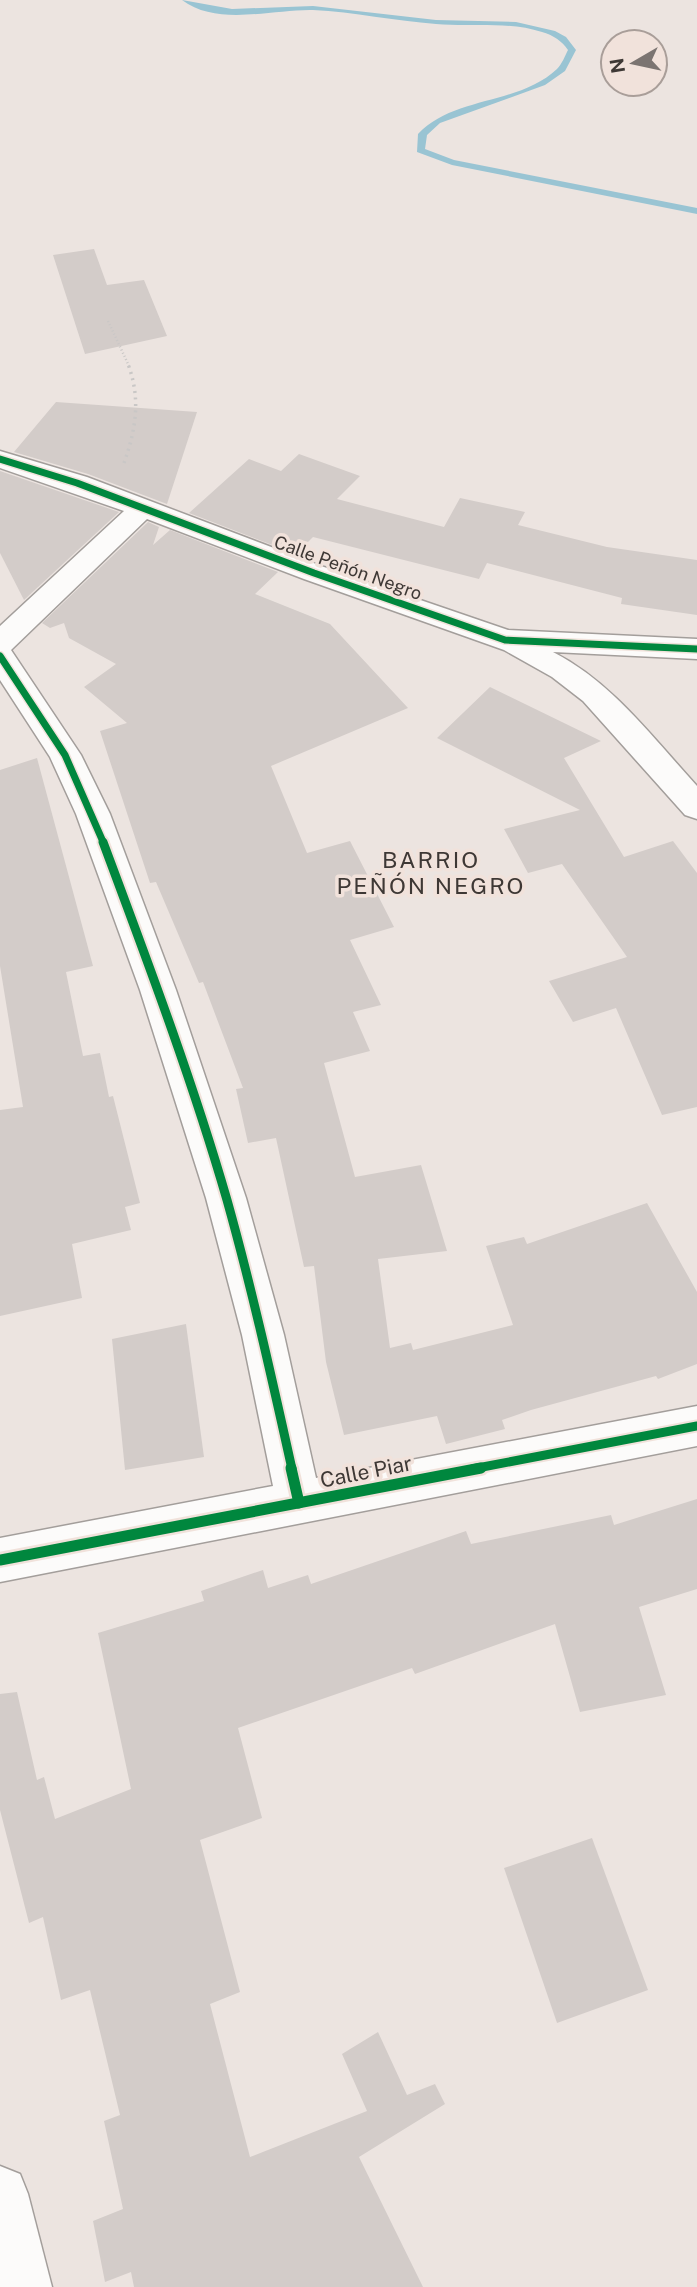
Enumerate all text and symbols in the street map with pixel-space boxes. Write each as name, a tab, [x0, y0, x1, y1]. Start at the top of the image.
north arrow	[599, 28, 669, 98]
text: N	[605, 57, 629, 75]
street label: Calle Peñón Negro	[271, 531, 425, 604]
district label: BARRIO PEÑÓN NEGRO	[337, 846, 525, 899]
street label: Calle Piar	[318, 1450, 414, 1493]

